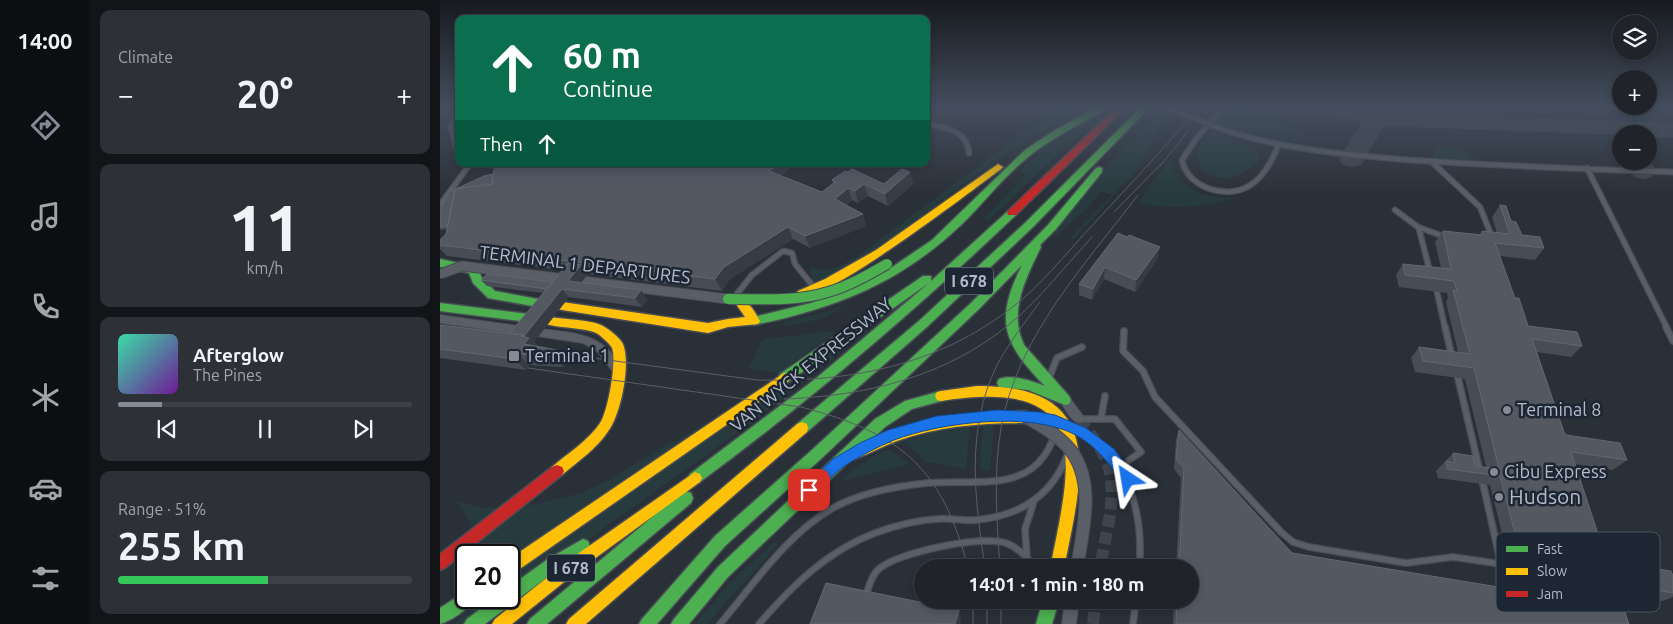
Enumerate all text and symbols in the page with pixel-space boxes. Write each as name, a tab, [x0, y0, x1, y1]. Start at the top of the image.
map controls	[1612, 15, 1657, 170]
button: layers	[1612, 15, 1657, 60]
text: 14:00	[17, 28, 73, 53]
icon: ahead	[480, 35, 545, 100]
text: 60 m	[563, 35, 641, 75]
text: Climate	[118, 48, 173, 66]
button: +	[1612, 70, 1657, 115]
text: 20°	[237, 73, 293, 115]
text: Continue	[563, 76, 653, 101]
text: −	[118, 79, 134, 110]
text: +	[396, 79, 412, 110]
icon: directions	[28, 108, 63, 143]
button: −	[1612, 125, 1657, 170]
icon: ahead	[533, 130, 561, 158]
text: Then	[480, 133, 523, 155]
text: 11	[228, 190, 302, 263]
icon: music	[28, 199, 63, 234]
street label: TERMINAL 1 DEPARTURES	[478, 241, 692, 287]
text: km/h	[247, 259, 283, 277]
road number: I 678	[945, 268, 993, 294]
icon: phone	[28, 289, 63, 324]
street label: VAN WYCK EXPRESSWAY	[726, 293, 895, 435]
text: Afterglow	[193, 344, 284, 366]
place label: Terminal 1	[525, 345, 609, 365]
marker: Terminal 1	[507, 349, 521, 363]
text: The Pines	[193, 366, 262, 384]
icon: climate	[28, 380, 63, 415]
place label: Terminal 8	[1517, 399, 1601, 419]
marker: Terminal 8	[1501, 404, 1513, 416]
icon: previous	[153, 415, 181, 443]
icon: pause	[251, 415, 279, 443]
icon: next	[349, 415, 377, 443]
position arrow	[1101, 452, 1153, 504]
place label: Cibu Express	[1504, 461, 1607, 481]
marker: Cibu Express	[1488, 466, 1500, 478]
pin	[788, 469, 830, 511]
icon: car	[28, 471, 63, 506]
icon: arrive	[795, 476, 823, 504]
place label: Hudson	[1509, 484, 1581, 508]
marker: Hudson	[1493, 491, 1505, 503]
text: Range · 51%	[118, 500, 206, 518]
text: 255 km	[118, 525, 245, 567]
legend	[1496, 532, 1660, 612]
text: Fast	[1537, 541, 1563, 557]
speed limit sign: 20	[455, 544, 520, 609]
road number: I 678	[547, 554, 595, 582]
icon: filters	[28, 561, 63, 596]
text: Slow	[1537, 563, 1567, 579]
text: 14:01 · 1 min · 180 m	[969, 573, 1144, 595]
text: Jam	[1537, 586, 1563, 602]

